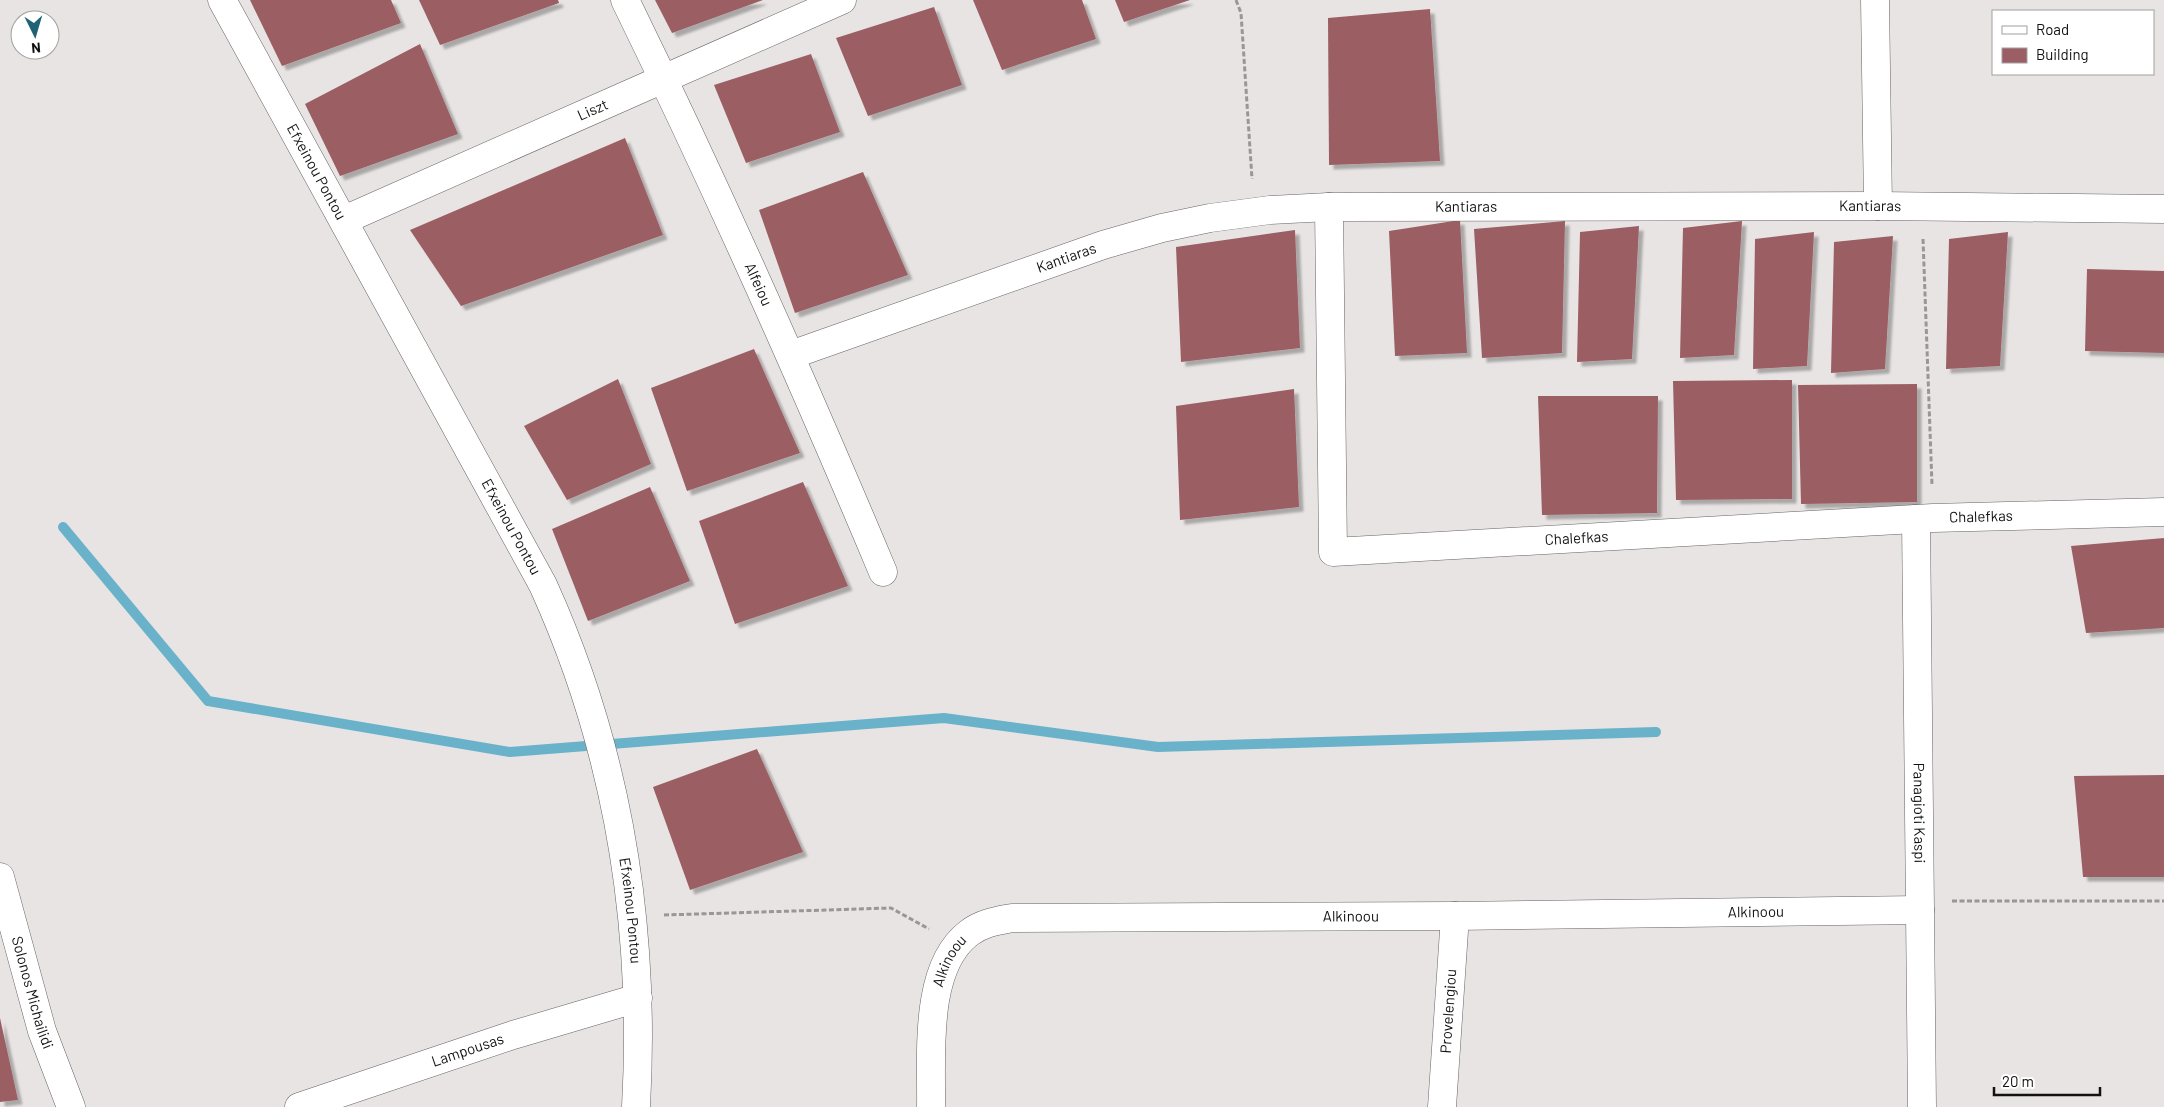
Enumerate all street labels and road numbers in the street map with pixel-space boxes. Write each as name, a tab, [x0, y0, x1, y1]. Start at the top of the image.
street label: Liszt	[574, 95, 611, 124]
street label: Efxeinou Pontou	[284, 120, 351, 222]
street label: Kantiaras	[1839, 196, 1901, 214]
street label: Kantiaras	[1435, 197, 1497, 215]
street label: Kantiaras	[1034, 238, 1098, 276]
street label: Alfeiou	[742, 260, 777, 308]
street label: Efxeinou Pontou	[478, 475, 546, 578]
street label: Chalefkas	[1949, 506, 2013, 526]
street label: Chalefkas	[1544, 526, 1609, 548]
street label: Panagioti Kaspi	[1910, 763, 1930, 863]
street label: Efxeinou Pontou	[616, 856, 646, 964]
street label: Alkinoou	[1728, 902, 1784, 920]
street label: Alkinoou	[1323, 906, 1379, 925]
street label: Alkinoou	[928, 931, 969, 989]
street label: Solonos Michailidi	[9, 934, 58, 1051]
street label: Provelengiou	[1436, 968, 1459, 1054]
street label: Lampousas	[429, 1029, 506, 1070]

